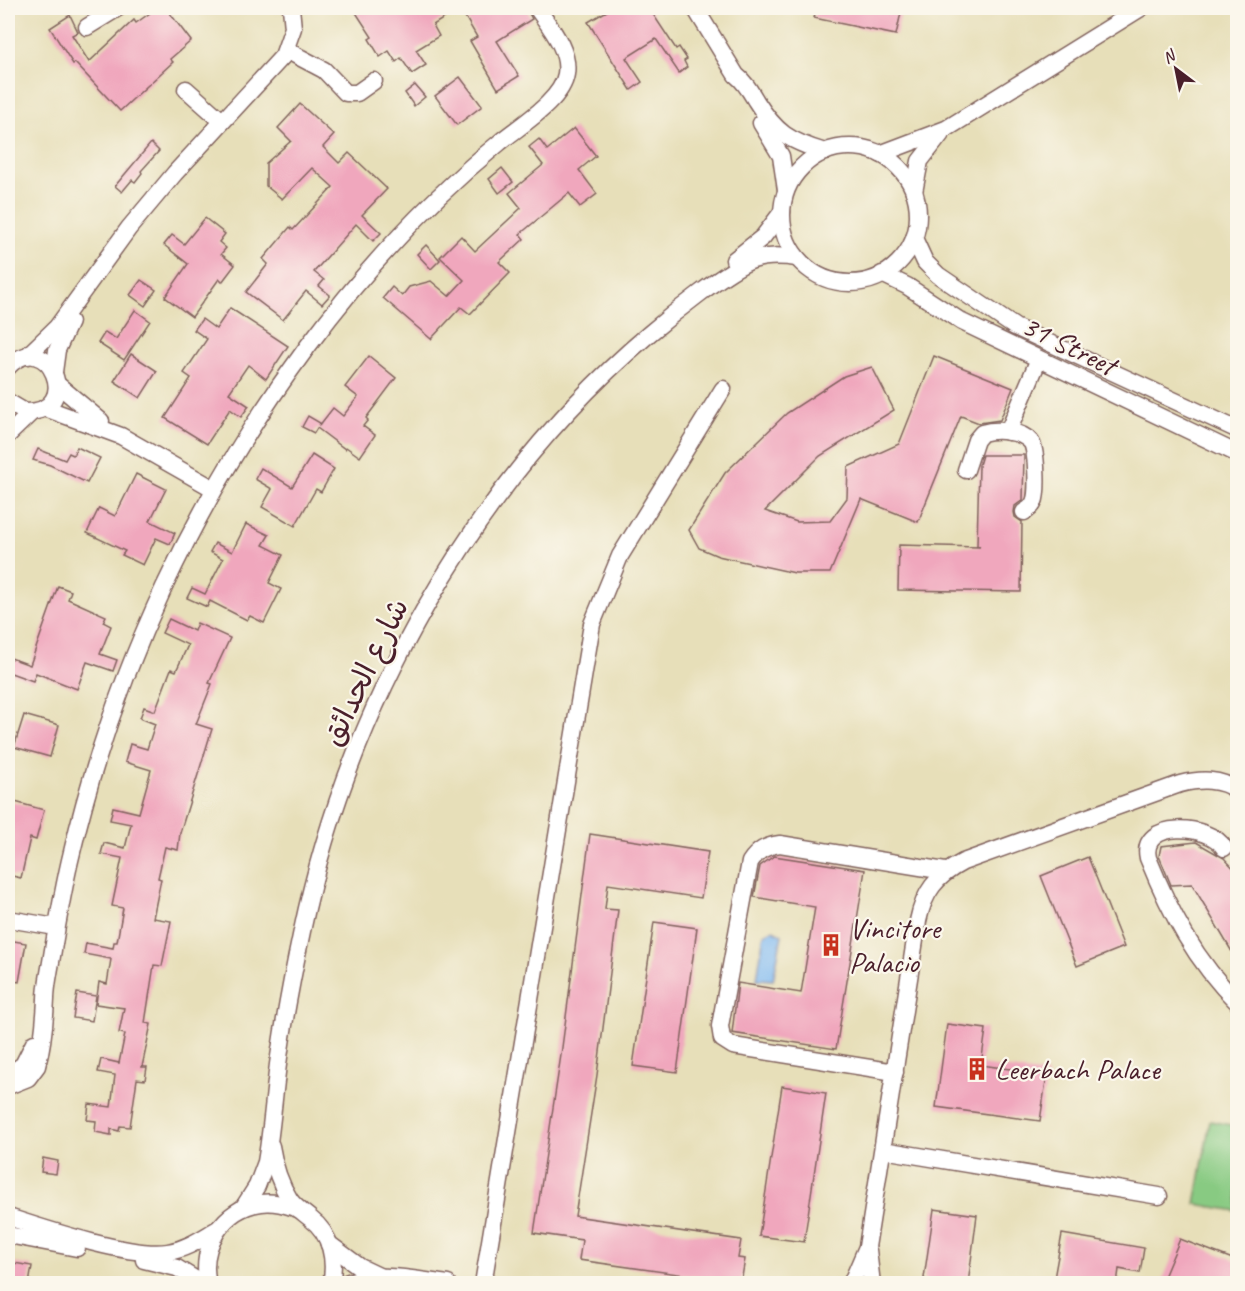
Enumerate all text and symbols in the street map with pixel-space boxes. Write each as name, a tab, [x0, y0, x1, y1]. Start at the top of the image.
north arrow	[1146, 39, 1206, 99]
text: N	[1159, 44, 1181, 68]
street label: 31 Street	[1016, 306, 1126, 386]
street label: شارع الحدائق	[313, 592, 419, 753]
place label: Vincitore Palacio	[849, 909, 942, 981]
building icon: Vincitore Palacio	[818, 932, 844, 958]
place label: Leerbach Palace	[995, 1050, 1162, 1088]
building icon: Leerbach Palace	[964, 1056, 990, 1082]

